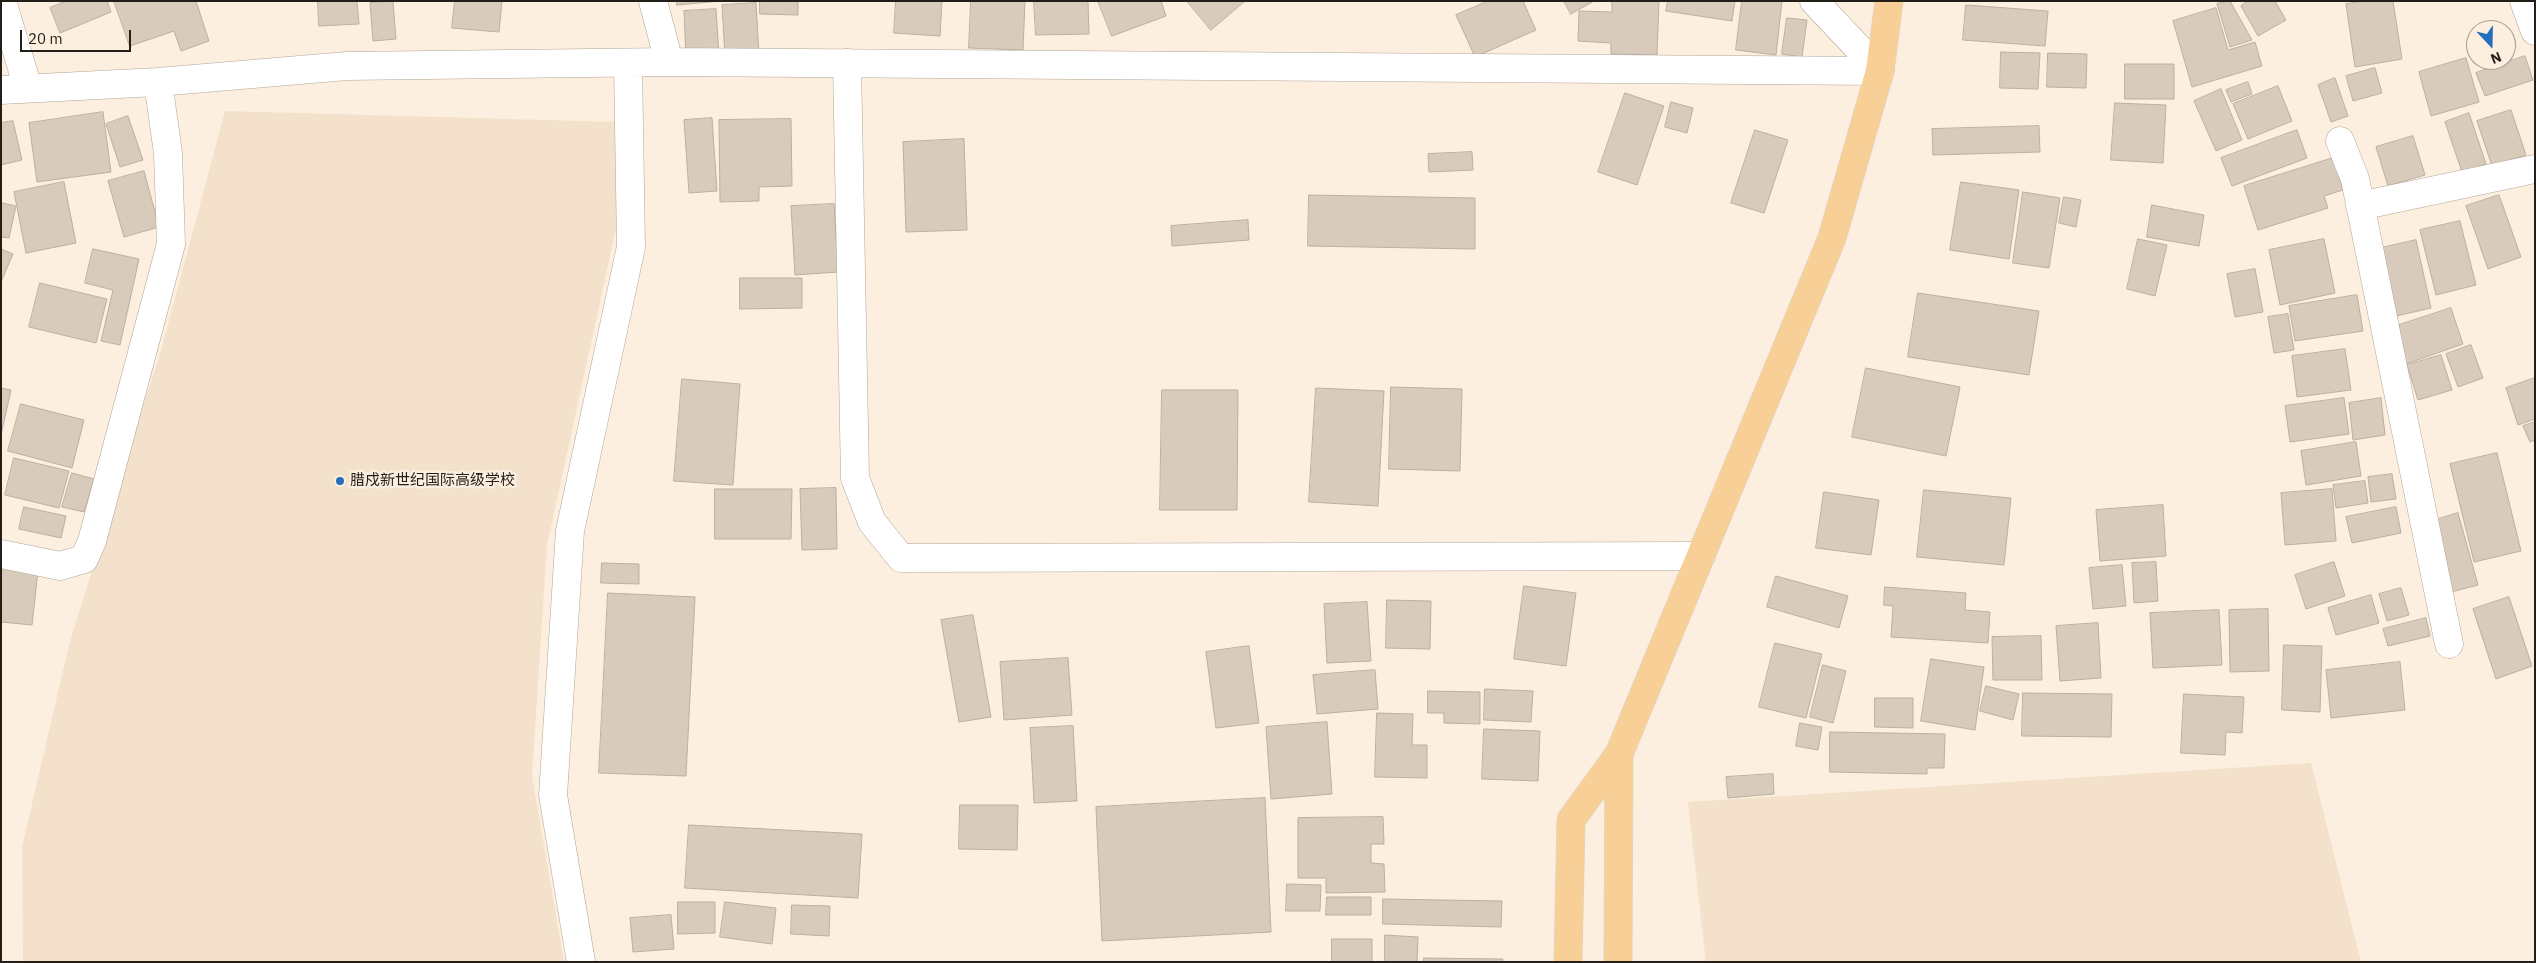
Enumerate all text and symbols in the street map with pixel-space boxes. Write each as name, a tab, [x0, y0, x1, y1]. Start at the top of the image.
scale bar	[22, 20, 134, 52]
north arrow	[2466, 20, 2516, 70]
text: 20 m	[28, 29, 63, 48]
text: N	[2488, 48, 2504, 68]
place label: 腊戍新世纪国际高级学校	[350, 472, 515, 490]
marker: 腊戍新世纪国际高级学校	[334, 475, 346, 487]

